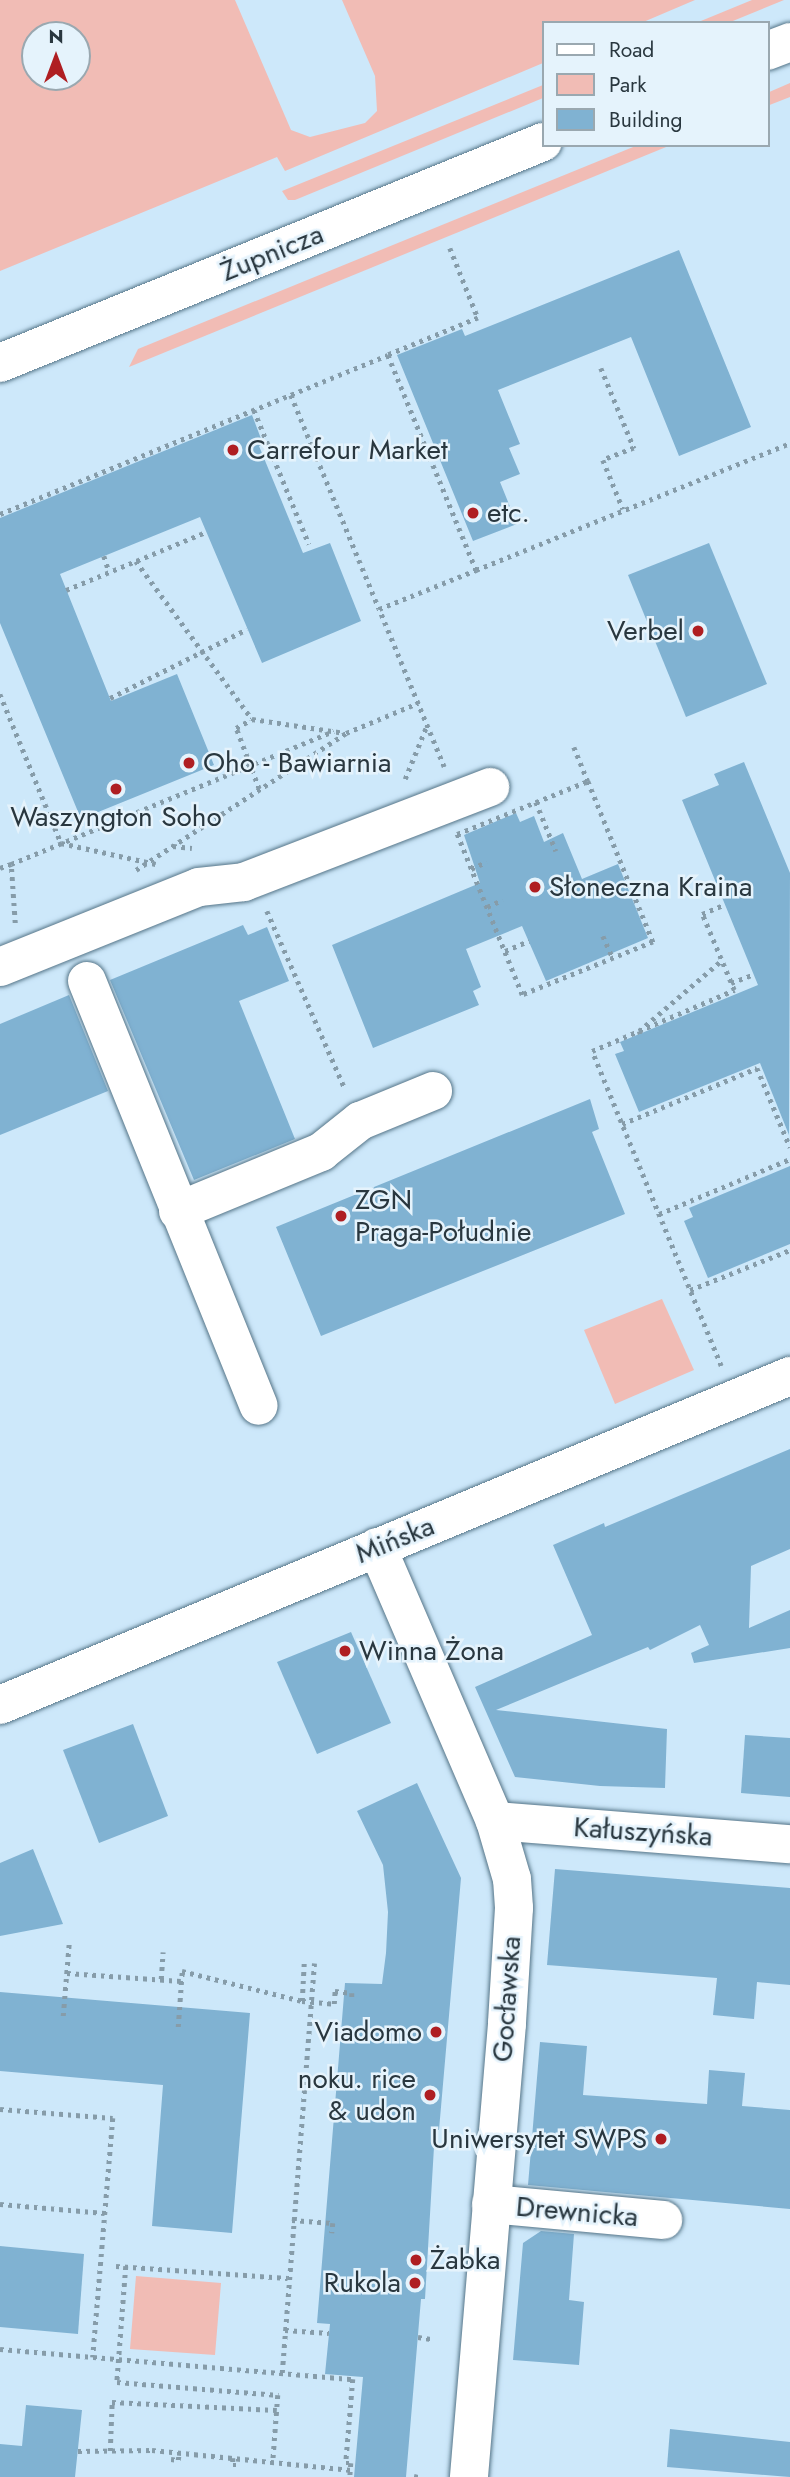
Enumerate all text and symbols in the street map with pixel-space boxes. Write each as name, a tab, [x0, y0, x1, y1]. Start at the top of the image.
north arrow	[21, 21, 91, 91]
legend	[542, 21, 769, 147]
text: N	[48, 23, 64, 50]
text: Road	[609, 35, 654, 65]
text: Park	[609, 70, 646, 100]
text: Building	[609, 105, 682, 135]
street label: Żupnicza	[216, 217, 328, 289]
place label: Carrefour Market	[247, 433, 448, 467]
marker: Carrefour Market	[225, 442, 241, 458]
place label: etc.	[487, 496, 530, 530]
marker: etc.	[465, 505, 481, 521]
place label: Verbel	[607, 614, 684, 648]
marker: Verbel	[690, 623, 706, 639]
place label: Oho - Bawiarnia	[203, 746, 392, 780]
marker: Oho - Bawiarnia	[181, 755, 197, 771]
marker: Waszyngton Soho	[108, 781, 124, 797]
place label: Waszyngton Soho	[10, 800, 222, 834]
place label: Słoneczna Kraina	[549, 870, 752, 904]
marker: Słoneczna Kraina	[527, 879, 543, 895]
place label: ZGN Praga-Południe	[355, 1183, 531, 1249]
marker: ZGN Praga-Południe	[333, 1208, 349, 1224]
street label: Mińska	[351, 1509, 439, 1571]
place label: Winna Żona	[359, 1634, 504, 1668]
marker: Winna Żona	[337, 1643, 353, 1659]
street label: Kałuszyńska	[572, 1810, 714, 1854]
street label: Gocławska	[486, 1935, 528, 2063]
place label: Viadomo	[314, 2015, 422, 2049]
marker: Viadomo	[428, 2024, 444, 2040]
place label: noku. rice & udon	[298, 2062, 416, 2128]
marker: noku. rice & udon	[422, 2087, 438, 2103]
place label: Uniwersytet SWPS	[431, 2122, 647, 2156]
marker: Uniwersytet SWPS	[653, 2131, 669, 2147]
street label: Drewnicka	[515, 2190, 639, 2234]
place label: Żabka	[430, 2243, 500, 2277]
marker: Żabka	[408, 2252, 424, 2268]
place label: Rukola	[324, 2266, 401, 2300]
marker: Rukola	[407, 2275, 423, 2291]

